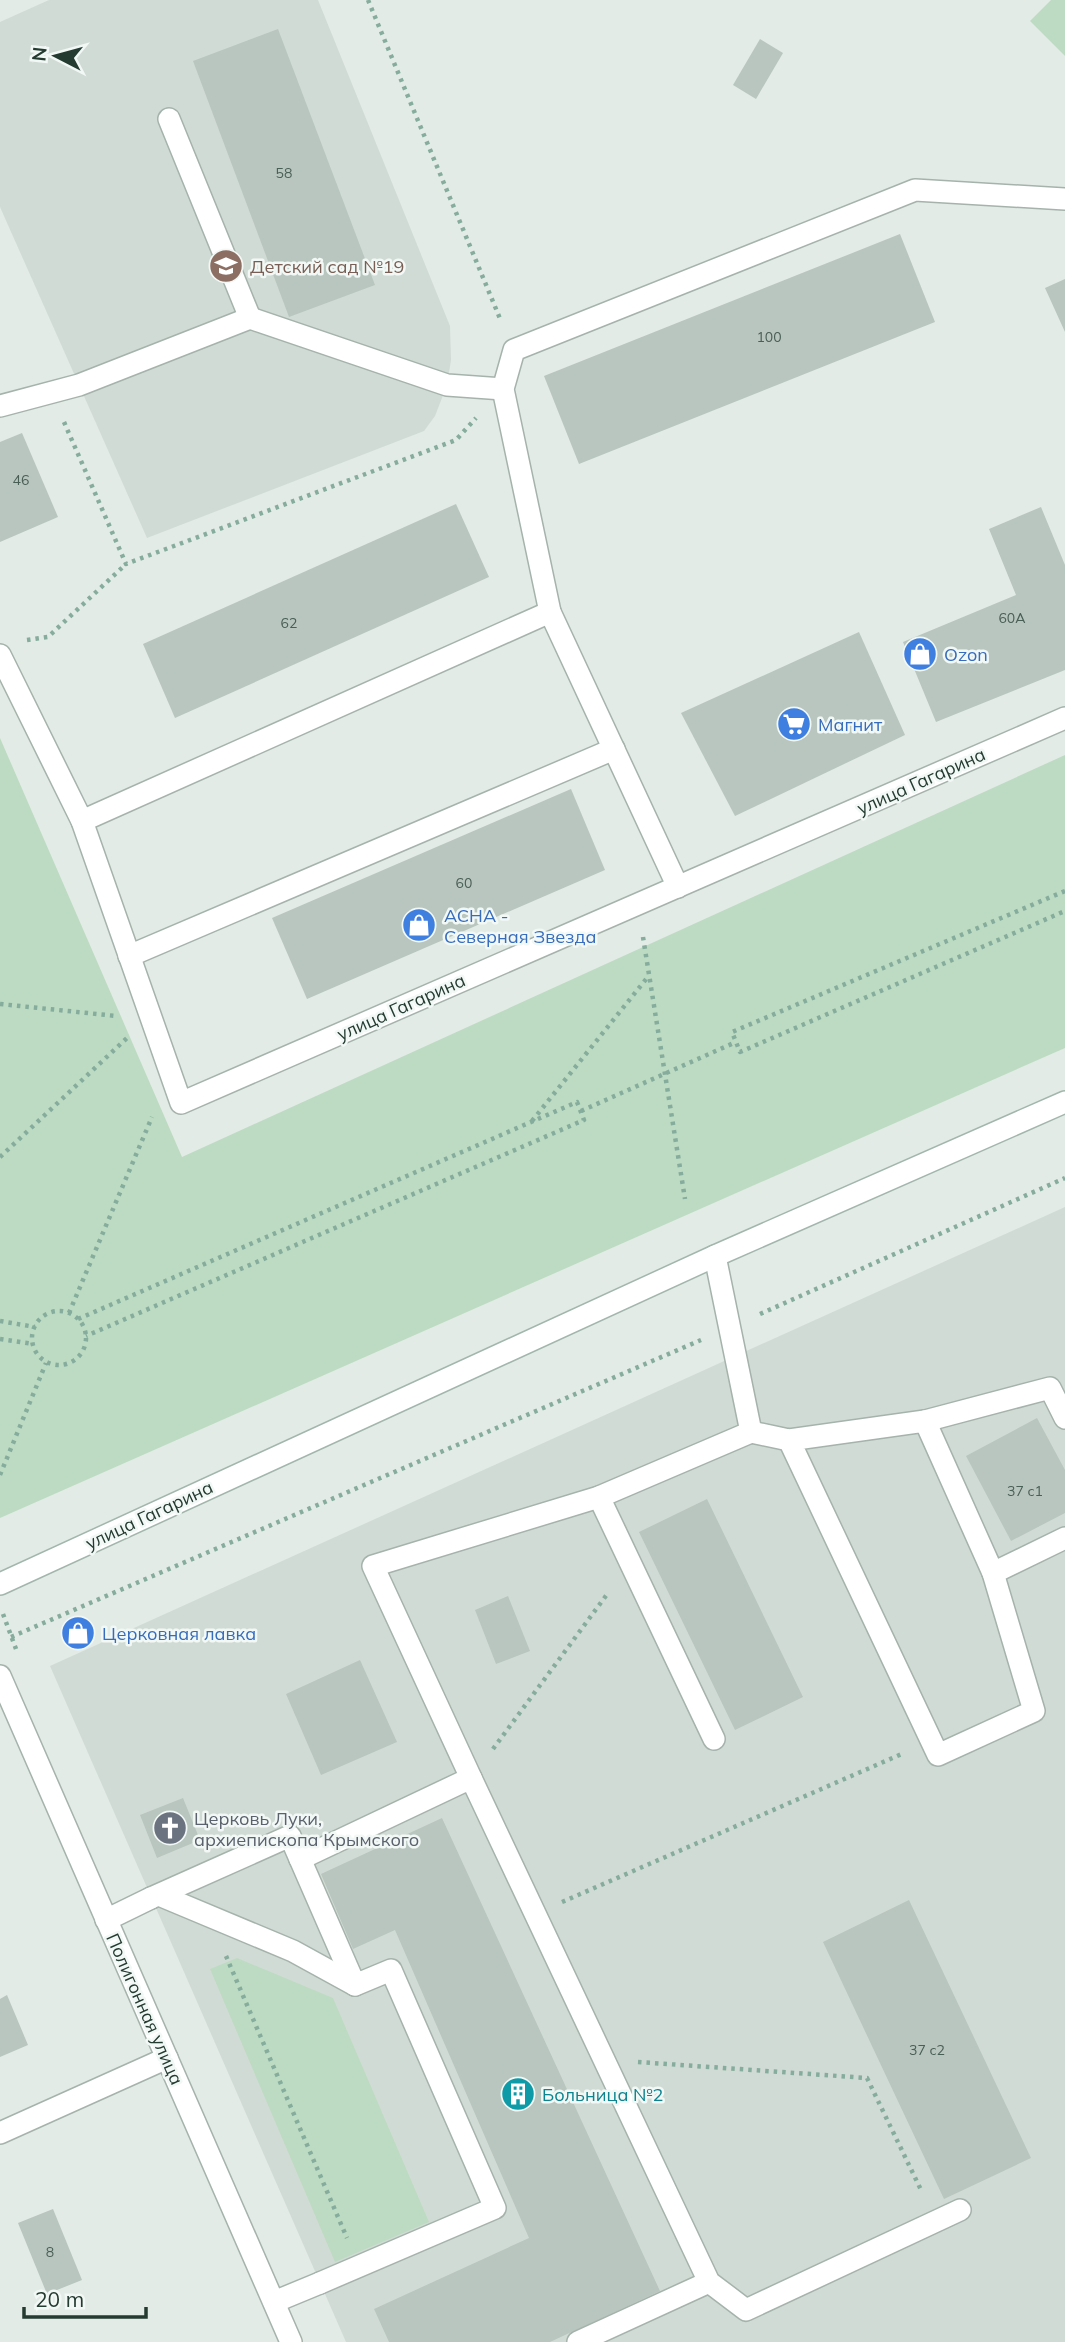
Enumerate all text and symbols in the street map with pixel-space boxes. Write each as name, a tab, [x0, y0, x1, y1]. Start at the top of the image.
north arrow	[21, 21, 91, 91]
text: N	[26, 46, 52, 63]
house number: 58	[276, 164, 292, 182]
school or university icon: Детский сад №19	[207, 247, 245, 285]
place label: Детский сад №19	[250, 255, 404, 278]
house number: 100	[756, 328, 782, 346]
house number: 46	[13, 471, 29, 489]
house number: 60А	[998, 609, 1026, 627]
house number: 62	[281, 614, 297, 632]
shop icon: Ozon	[901, 635, 939, 673]
place label: Ozon	[944, 643, 988, 666]
supermarket icon: Магнит	[775, 705, 813, 743]
place label: Магнит	[818, 713, 883, 736]
street label: улица Гагарина	[853, 742, 989, 820]
house number: 60	[456, 874, 472, 892]
place label: АСНА - Северная Звезда	[444, 904, 596, 948]
shop icon: АСНА - Северная Звезда	[400, 906, 438, 944]
street label: улица Гагарина	[333, 968, 469, 1046]
street label: улица Гагарина	[82, 1475, 216, 1555]
house number: 37 с1	[1007, 1482, 1043, 1500]
shop icon: Церковная лавка	[59, 1614, 97, 1652]
place label: Церковная лавка	[102, 1622, 256, 1645]
place label: Церковь Луки, архиепископа Крымского	[194, 1807, 419, 1851]
church icon: Церковь Луки, архиепископа Крымского	[151, 1809, 189, 1847]
street label: Полигонная улица	[101, 1930, 189, 2088]
house number: 37 с2	[909, 2041, 945, 2059]
building icon: Больница №2	[499, 2075, 537, 2113]
place label: Больница №2	[542, 2083, 663, 2106]
house number: 8	[46, 2243, 54, 2261]
scale bar	[24, 2276, 147, 2320]
text: 20 m	[35, 2286, 84, 2312]

